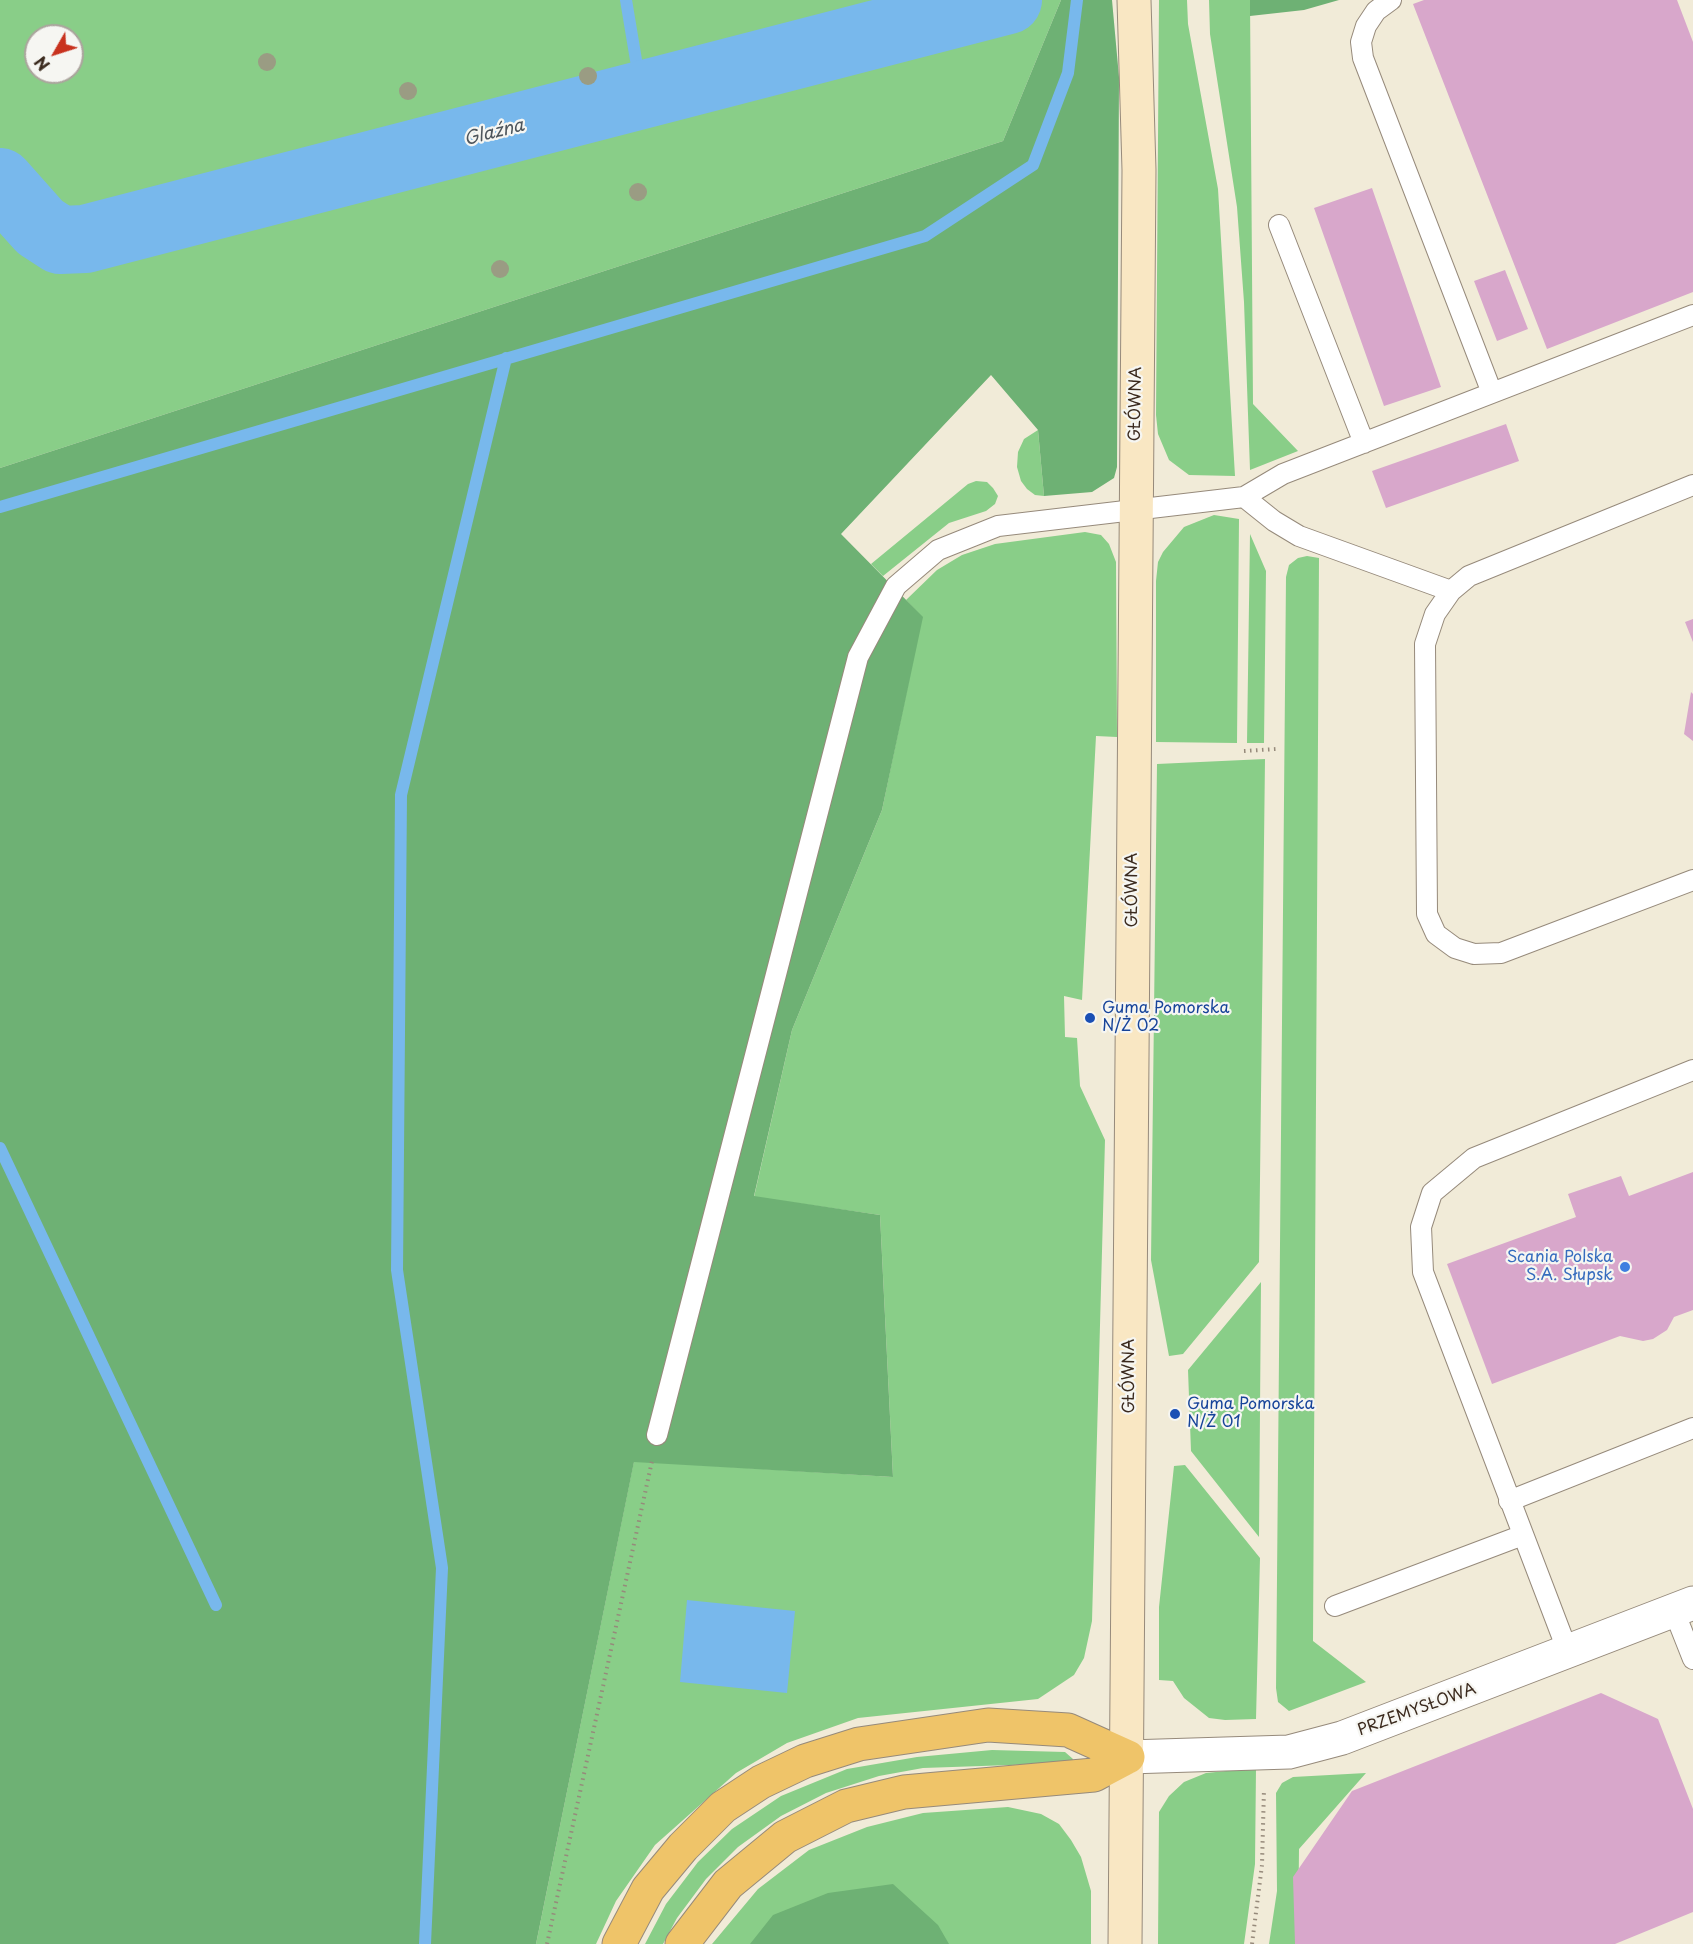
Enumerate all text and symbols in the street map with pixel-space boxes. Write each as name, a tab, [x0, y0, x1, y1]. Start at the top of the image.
north arrow	[24, 24, 84, 84]
text: N	[28, 52, 55, 77]
water label: Glaźna	[462, 115, 526, 151]
street label: GŁÓWNA	[1126, 366, 1146, 442]
street label: GŁÓWNA	[1123, 853, 1143, 927]
place label: Guma Pomorska N/Ż 02	[1102, 999, 1229, 1037]
marker: Guma Pomorska N/Ż 02	[1083, 1011, 1097, 1025]
place label: Scania Polska S.A. Słupsk	[1507, 1248, 1613, 1286]
marker: Scania Polska S.A. Słupsk	[1618, 1260, 1632, 1274]
street label: GŁÓWNA	[1120, 1339, 1140, 1413]
place label: Guma Pomorska N/Ż 01	[1187, 1395, 1314, 1433]
marker: Guma Pomorska N/Ż 01	[1168, 1407, 1182, 1421]
street label: PRZEMYSŁOWA	[1355, 1680, 1479, 1740]

